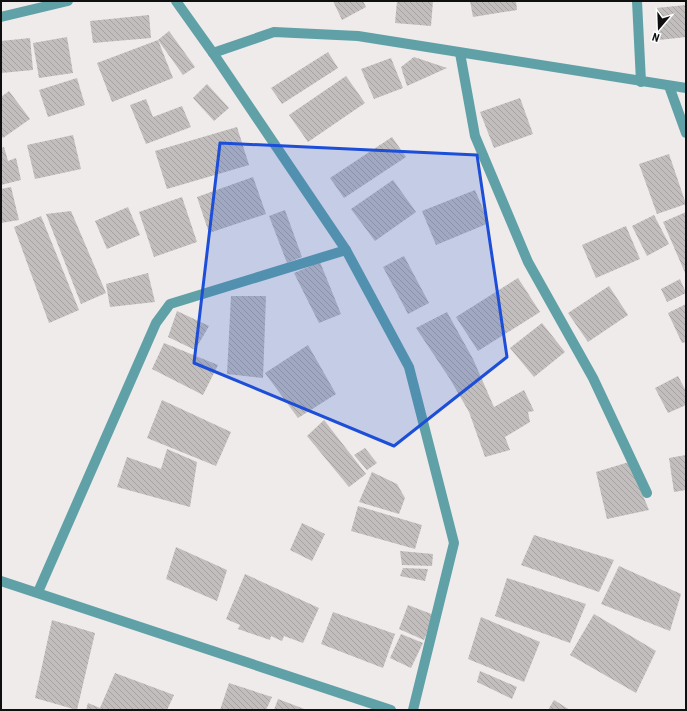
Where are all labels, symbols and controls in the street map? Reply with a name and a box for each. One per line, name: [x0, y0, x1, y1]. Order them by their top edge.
north arrow: [639, 8, 679, 48]
text: N: [650, 30, 661, 44]

